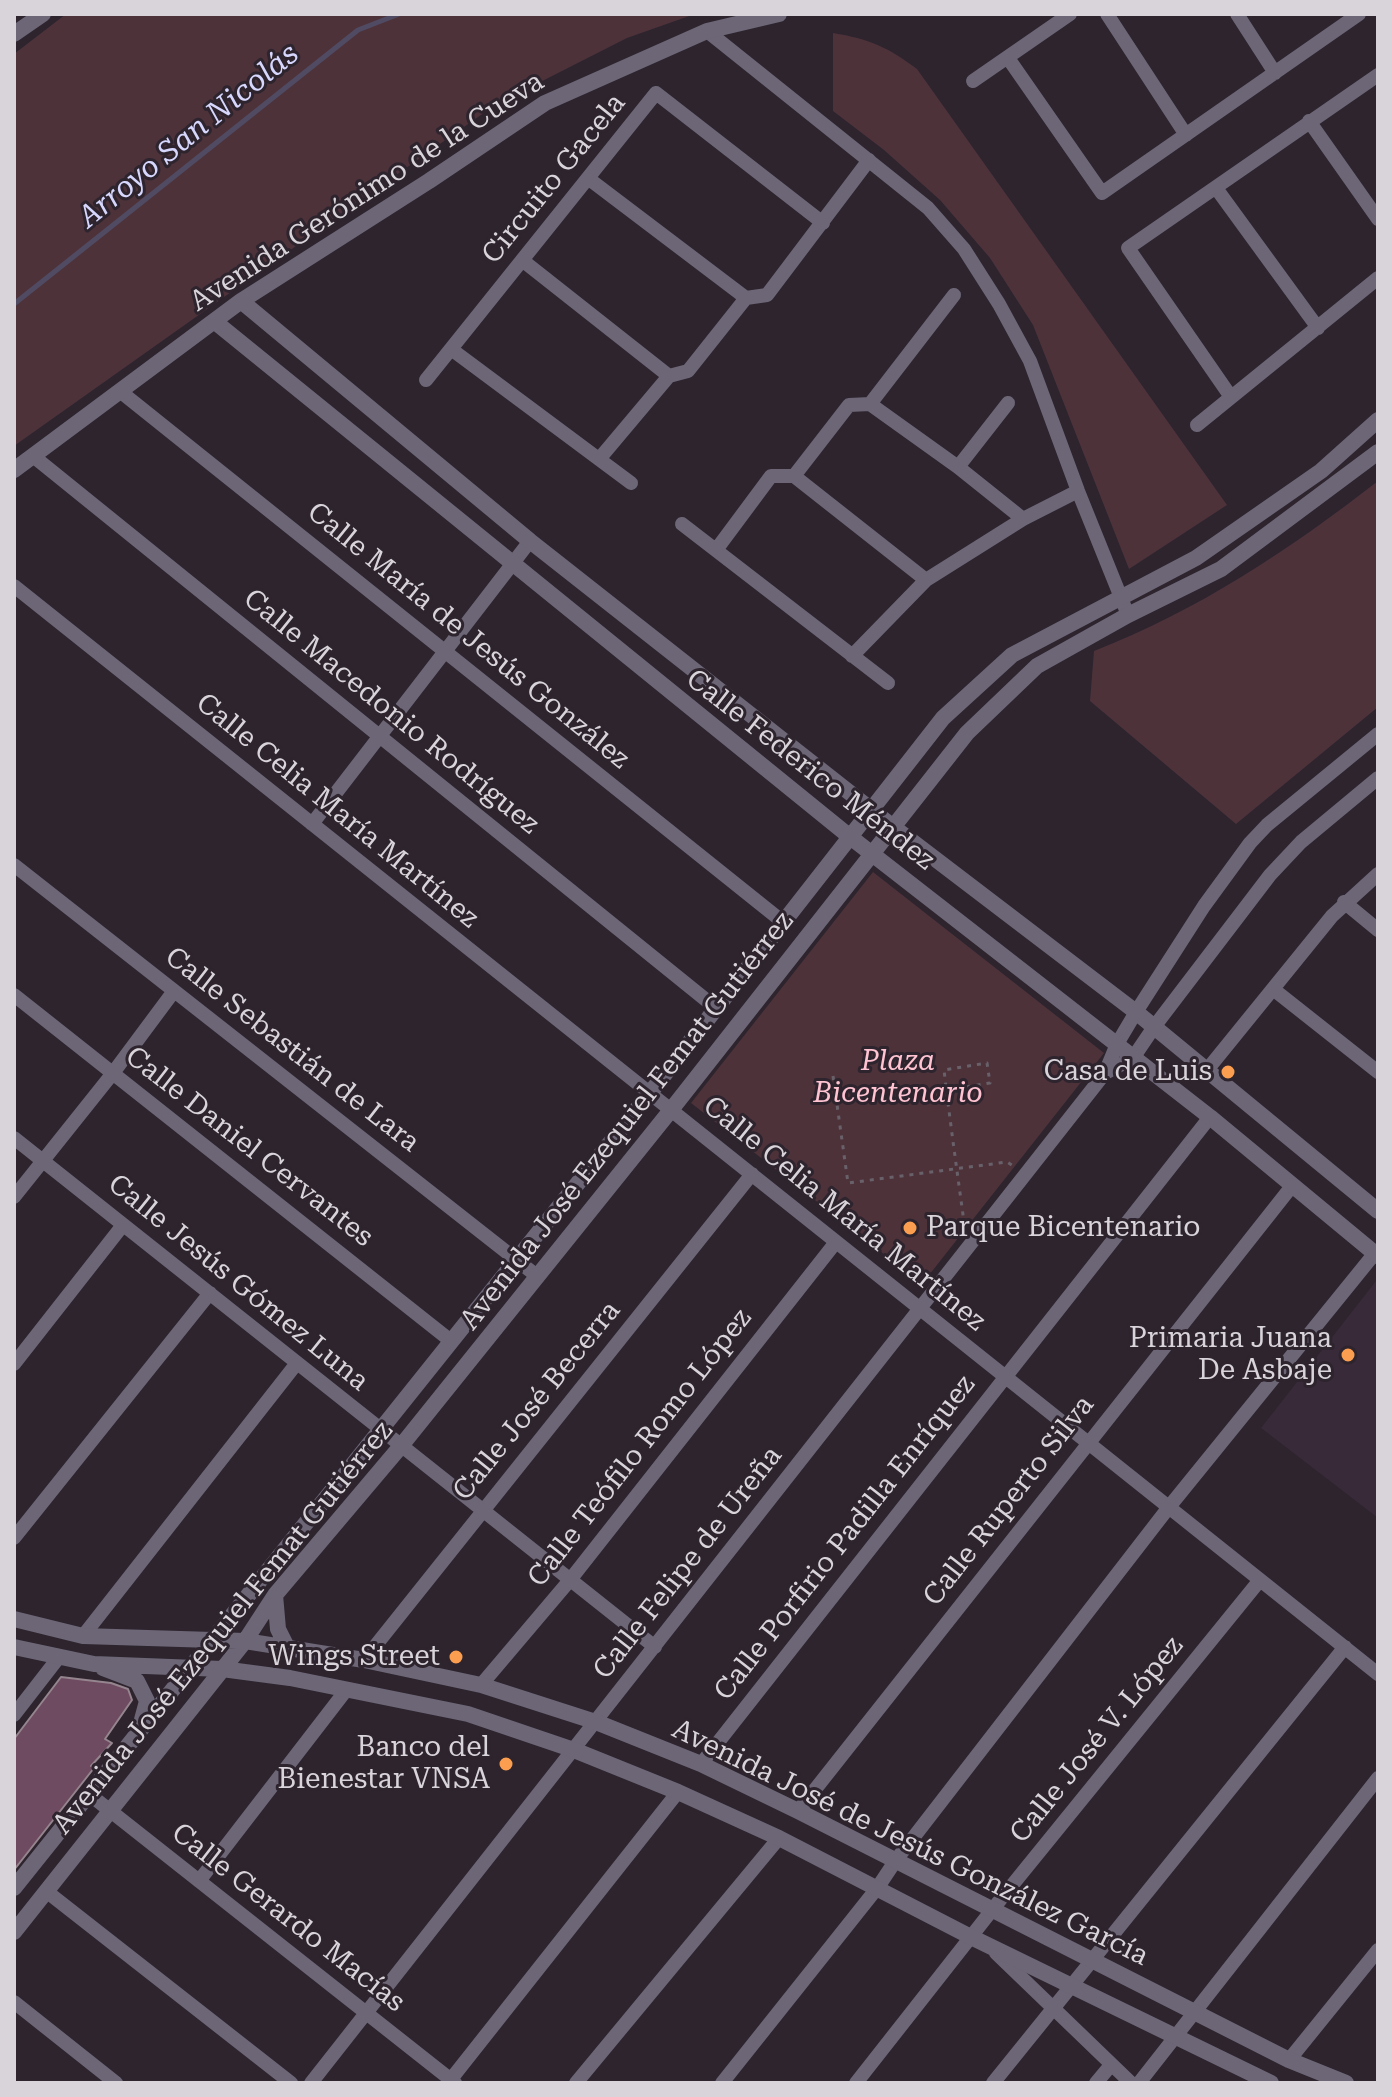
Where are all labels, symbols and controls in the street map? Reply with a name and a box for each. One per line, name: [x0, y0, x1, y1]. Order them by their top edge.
water label: Arroyo San Nicolás: [72, 36, 306, 236]
street label: Avenida Gerónimo de la Cueva: [184, 65, 550, 319]
street label: Circuito Gacela: [475, 87, 633, 271]
street label: Calle María de Jesús González: [300, 496, 636, 776]
street label: Calle Macedonio Rodríguez: [237, 582, 545, 842]
street label: Calle Federico Méndez: [679, 663, 941, 877]
street label: Calle Celia María Martínez: [189, 687, 485, 935]
street label: Avenida José Ezequiel Femat Gutiérrez: [453, 905, 801, 1337]
street label: Calle Sebastián de Lara: [158, 940, 426, 1160]
street label: Calle Daniel Cervantes: [118, 1040, 380, 1254]
park label: Plaza Bicentenario: [813, 1045, 983, 1111]
place label: Casa de Luis: [1044, 1055, 1212, 1089]
marker: Casa de Luis: [1219, 1063, 1237, 1081]
street label: Calle Celia María Martínez: [696, 1090, 992, 1338]
street label: Calle Jesús Gómez Luna: [101, 1168, 375, 1398]
place label: Parque Bicentenario: [926, 1211, 1201, 1245]
marker: Parque Bicentenario: [901, 1219, 919, 1237]
street label: Calle José Becerra: [446, 1295, 628, 1507]
street label: Calle Teófilo Romo López: [521, 1302, 759, 1594]
place label: Primaria Juana De Asbaje: [1129, 1322, 1332, 1388]
marker: Primaria Juana De Asbaje: [1339, 1346, 1357, 1364]
street label: Calle Porfirio Padilla Enríquez: [708, 1369, 982, 1707]
street label: Calle Ruperto Silva: [917, 1389, 1101, 1613]
street label: Avenida José Ezequiel Femat Gutiérrez: [46, 1415, 400, 1841]
street label: Calle Felipe de Ureña: [587, 1440, 789, 1686]
street label: Calle José V. López: [1003, 1630, 1191, 1850]
place label: Wings Street: [268, 1640, 440, 1674]
marker: Wings Street: [447, 1648, 465, 1666]
street label: Avenida José de Jesús González García: [666, 1713, 1154, 1973]
place label: Banco del Bienestar VNSA: [277, 1731, 490, 1797]
marker: Banco del Bienestar VNSA: [497, 1755, 515, 1773]
street label: Calle Gerardo Macías: [165, 1816, 411, 2020]

